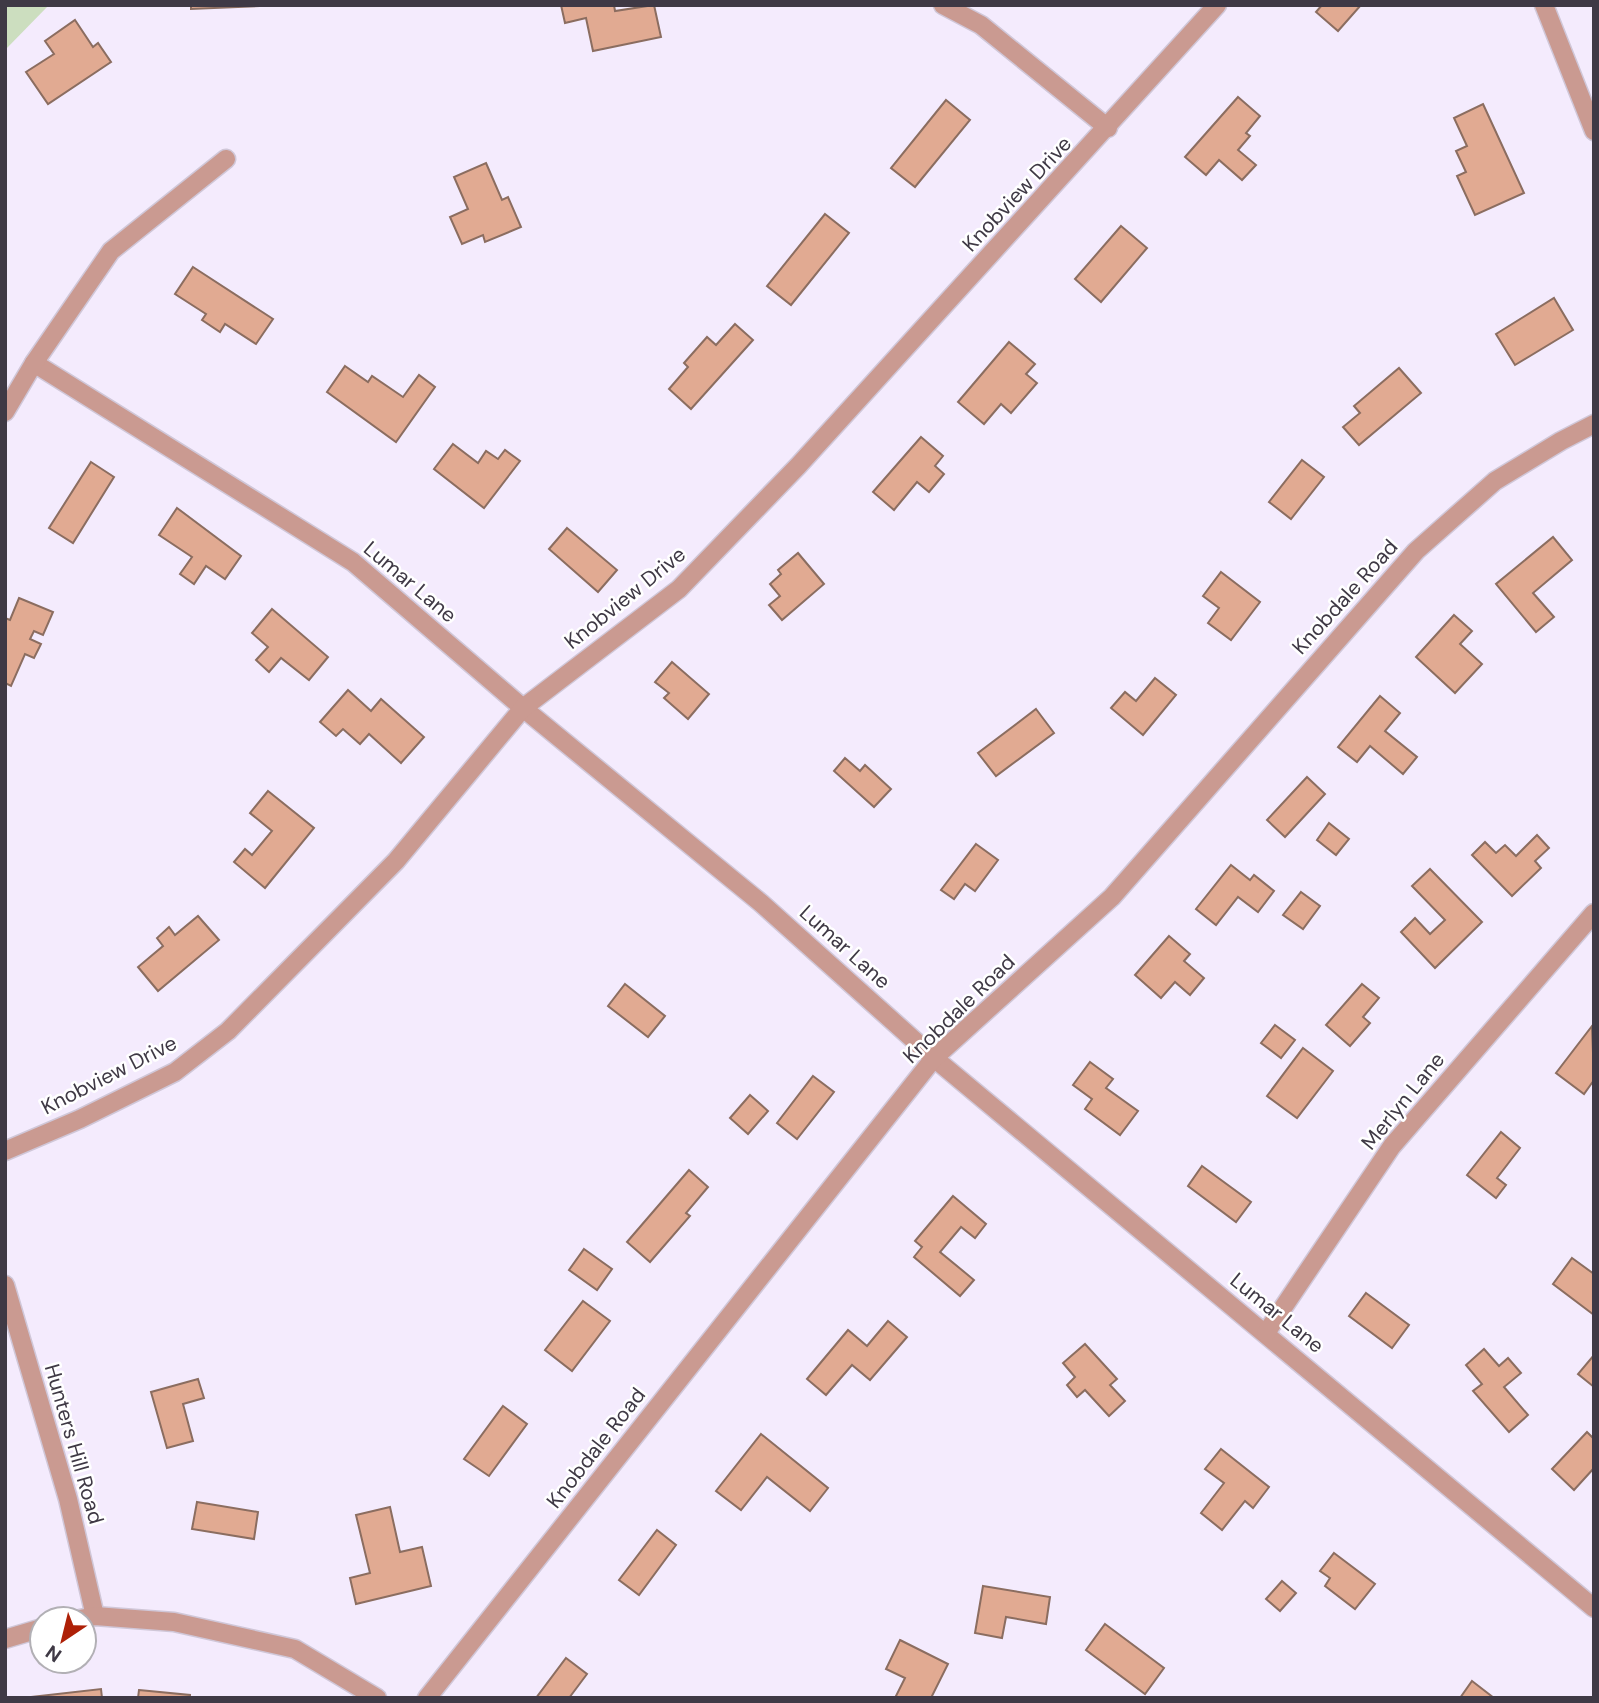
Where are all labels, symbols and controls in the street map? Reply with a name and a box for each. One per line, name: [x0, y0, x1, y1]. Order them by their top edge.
street label: Knobview Drive: [956, 130, 1078, 258]
street label: Knobdale Road: [1286, 534, 1404, 660]
street label: Lumar Lane: [358, 535, 462, 629]
street label: Knobview Drive: [559, 540, 692, 656]
street label: Lumar Lane: [794, 899, 896, 995]
street label: Knobdale Road: [897, 948, 1021, 1070]
street label: Knobview Drive: [37, 1029, 182, 1121]
street label: Merlyn Lane: [1355, 1046, 1451, 1156]
street label: Lumar Lane: [1224, 1267, 1330, 1359]
street label: Hunters Hill Road: [38, 1361, 110, 1527]
street label: Knobdale Road: [540, 1382, 652, 1514]
north arrow: [28, 1605, 98, 1675]
text: N: [41, 1639, 66, 1668]

